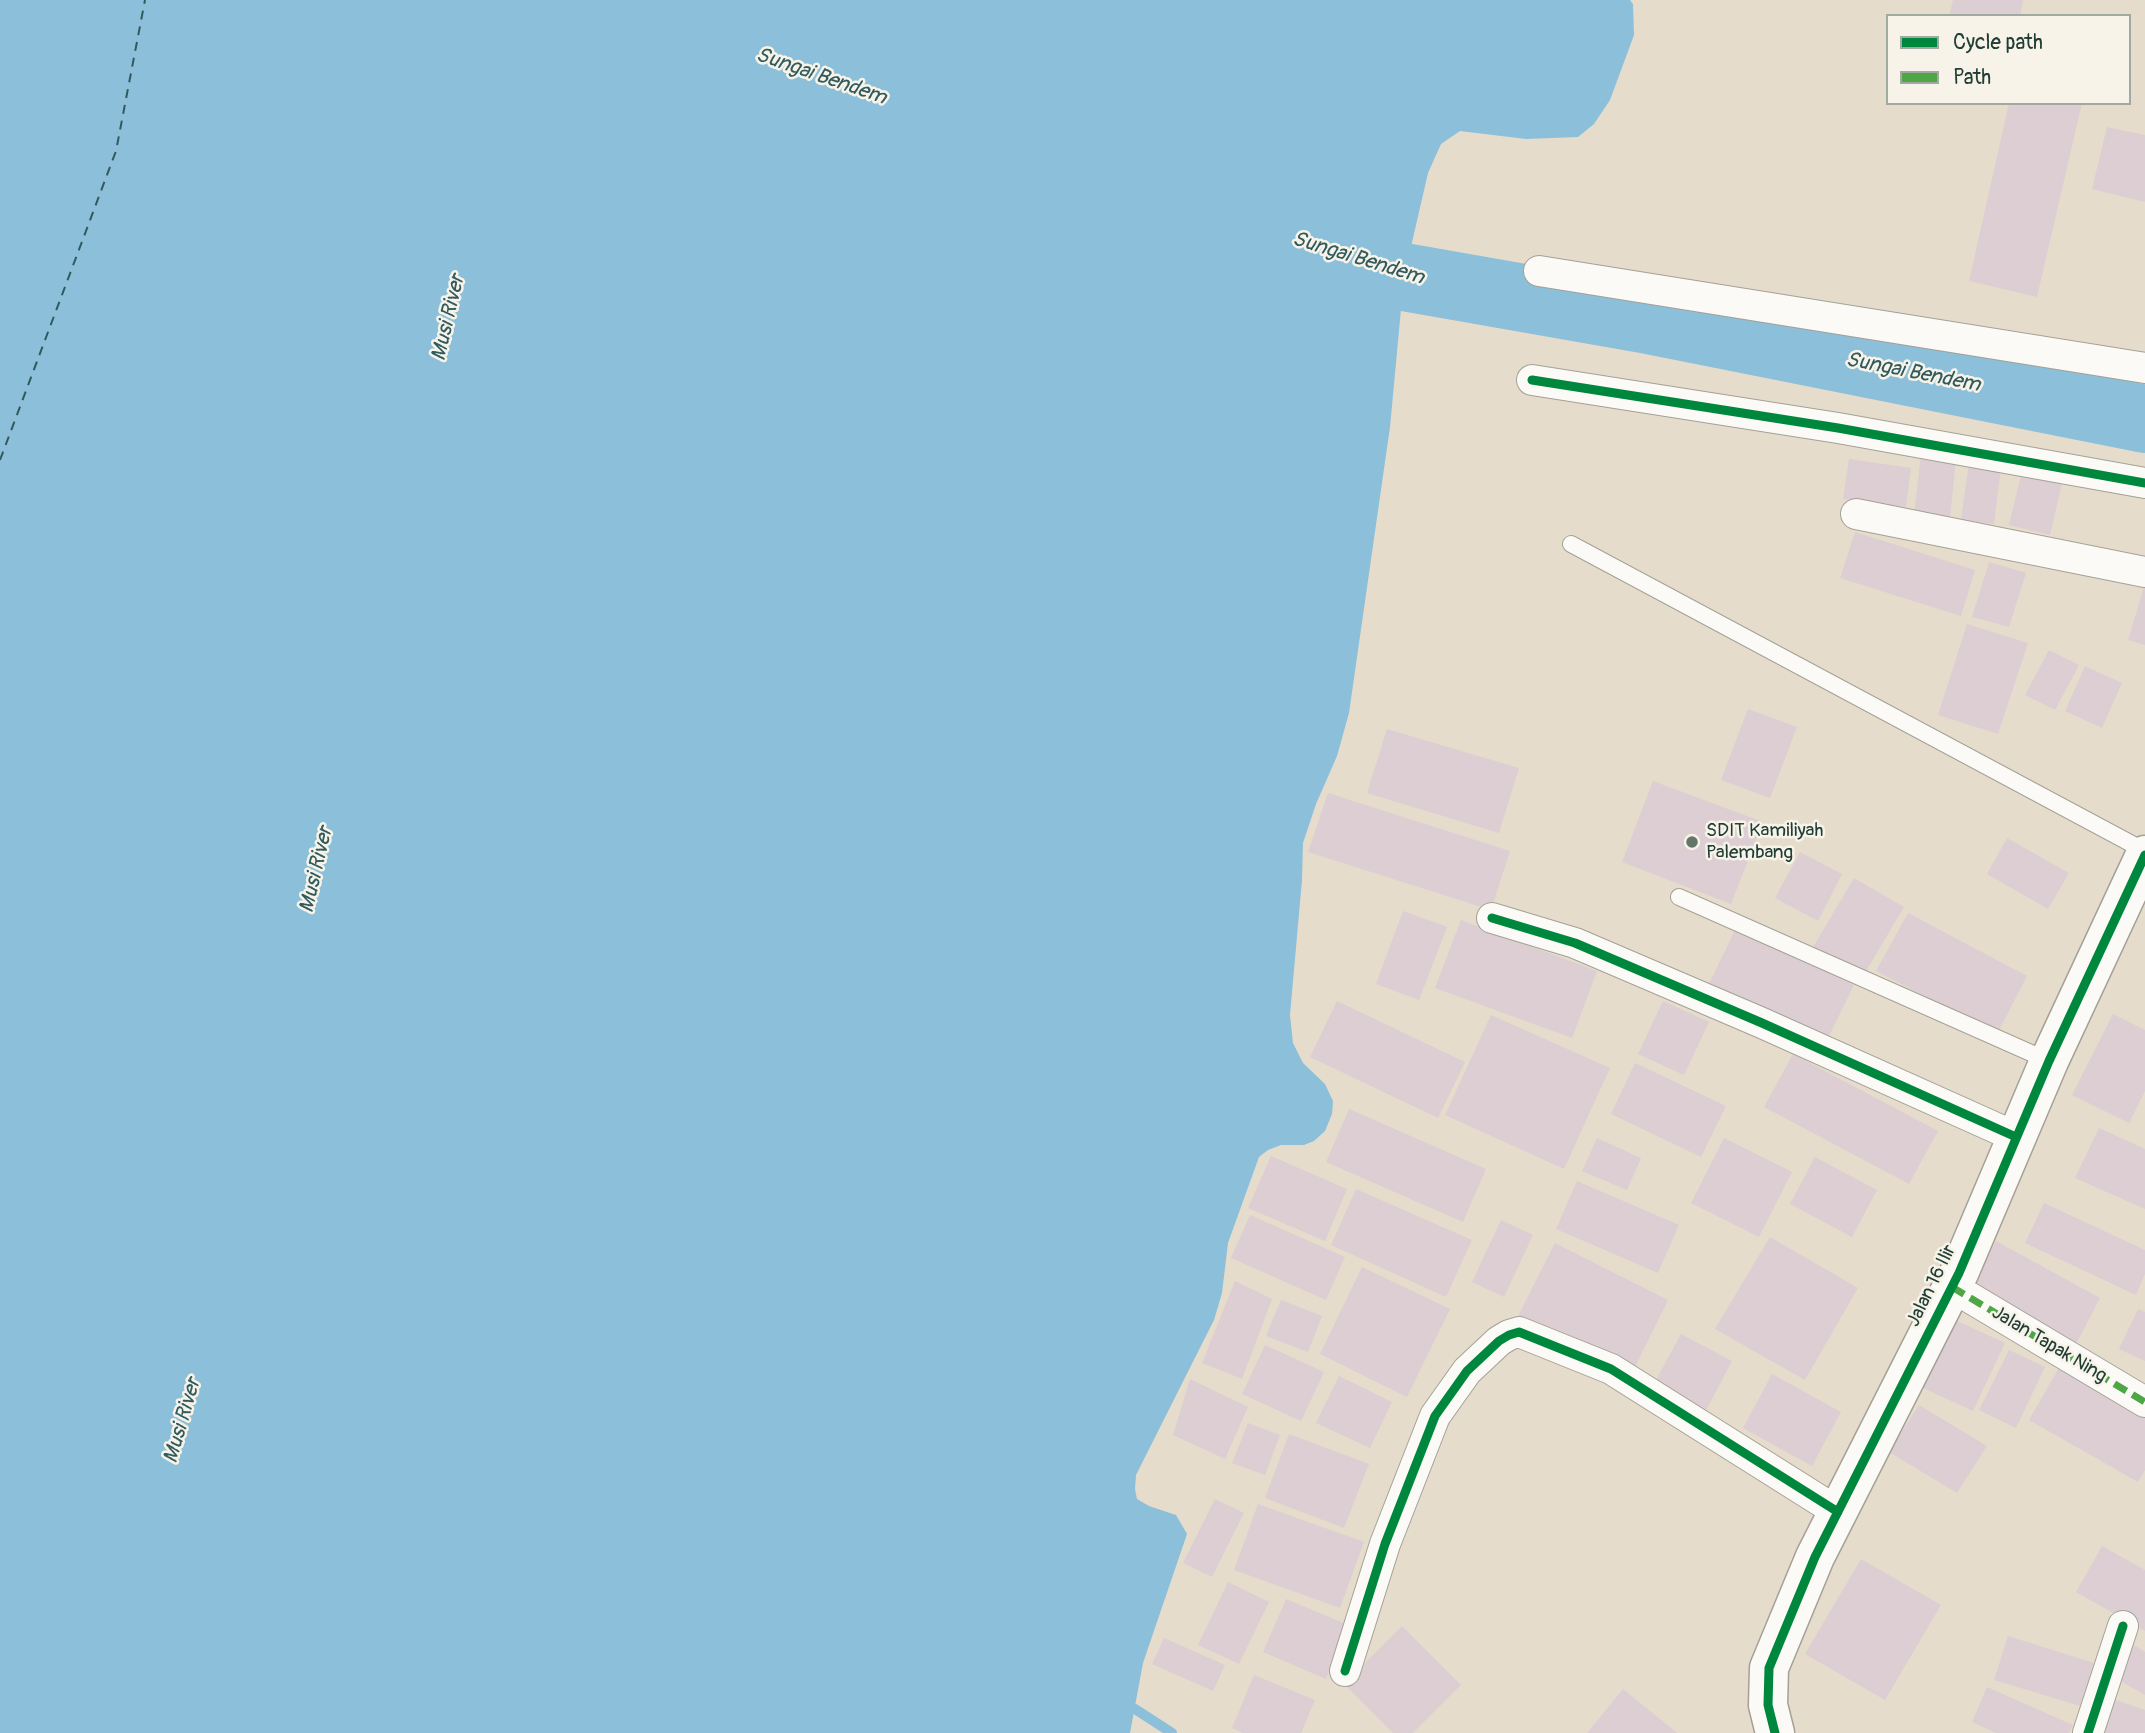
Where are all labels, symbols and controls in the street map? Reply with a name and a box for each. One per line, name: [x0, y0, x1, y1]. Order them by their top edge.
legend: [1886, 14, 2131, 105]
text: Cycle path: [1953, 29, 2043, 56]
water label: Sungai Bendem: [752, 43, 890, 111]
text: Path: [1953, 64, 1991, 91]
water label: Sungai Bendem: [1289, 227, 1427, 291]
water label: Musi River: [427, 273, 471, 363]
water label: Sungai Bendem: [1844, 348, 1982, 398]
place label: SDIT Kamiliyah Palembang: [1706, 820, 1823, 864]
water label: Musi River: [295, 825, 339, 915]
marker: SDIT Kamiliyah Palembang: [1684, 834, 1700, 850]
street label: Jalan 16 Ilir: [1902, 1241, 1962, 1331]
street label: Jalan Tapak Ning: [1987, 1302, 2111, 1388]
water label: Musi River: [159, 1376, 207, 1466]

